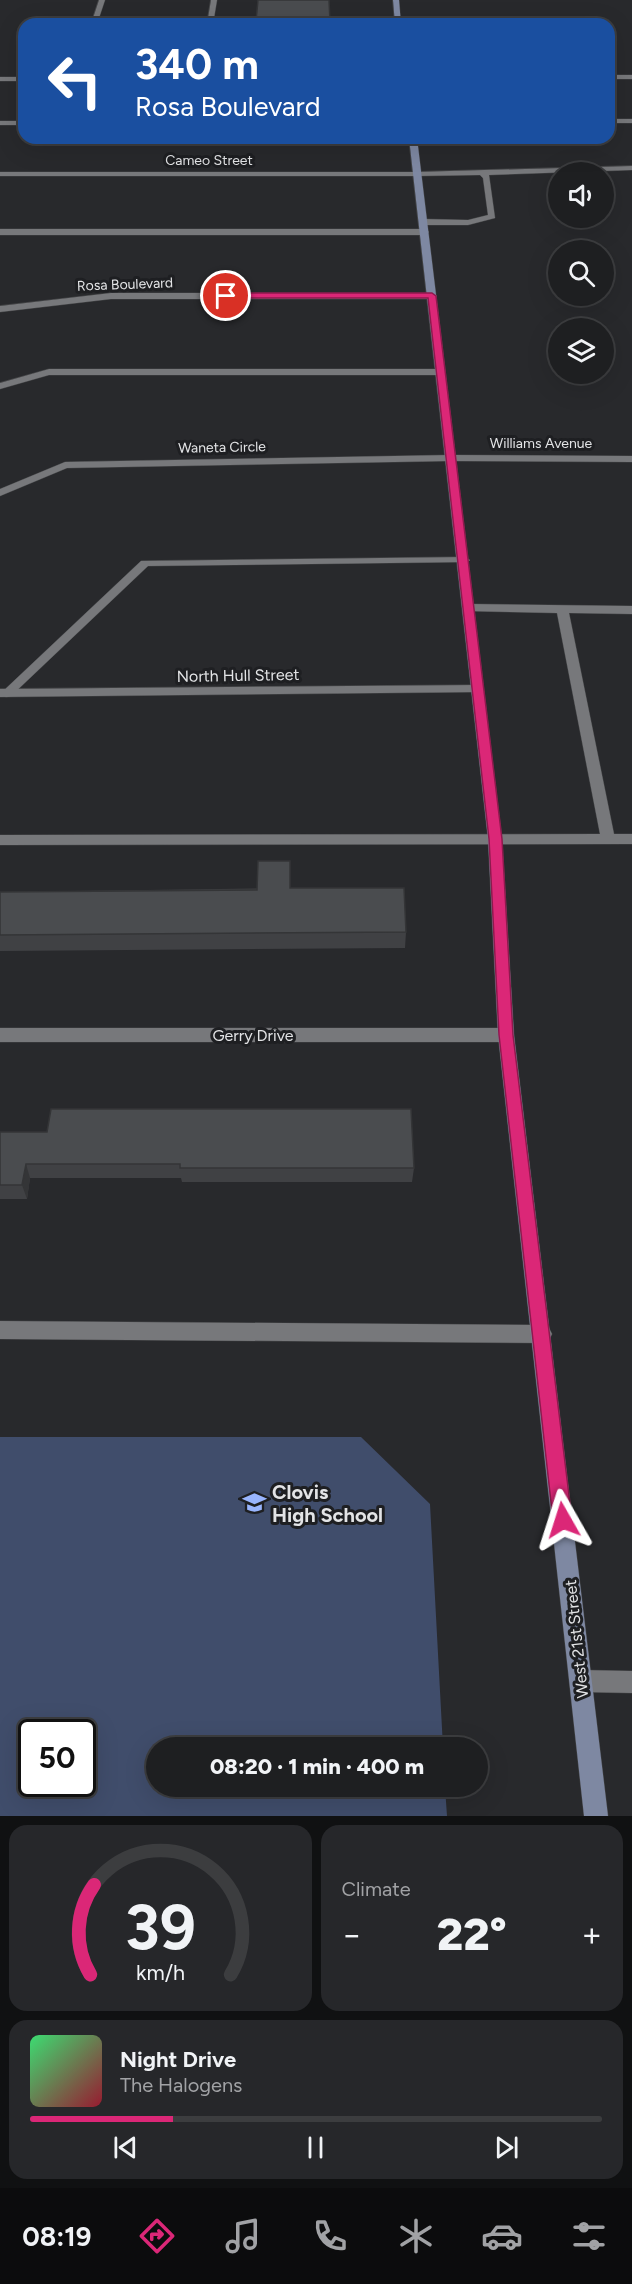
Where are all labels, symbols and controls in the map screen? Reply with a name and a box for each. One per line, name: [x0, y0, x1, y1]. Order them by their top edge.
text: 340 m: [135, 39, 259, 90]
icon: left: [36, 42, 114, 120]
text: Rosa Boulevard: [135, 90, 321, 123]
street label: Cameo Street: [165, 152, 253, 169]
map controls: [548, 162, 614, 384]
button: sound: [548, 162, 614, 228]
button: search: [548, 240, 614, 306]
pin: [200, 270, 251, 321]
street label: Rosa Boulevard: [77, 274, 173, 295]
icon: arrive: [209, 279, 242, 312]
button: layers: [548, 318, 614, 384]
street label: Williams Avenue: [490, 435, 593, 452]
street label: Waneta Circle: [178, 438, 266, 457]
street label: North Hull Street: [176, 665, 300, 686]
street label: Gerry Drive: [212, 1026, 294, 1045]
place label: Clovis High School: [272, 1480, 383, 1527]
position arrow: [531, 1488, 595, 1552]
school or university icon: Clovis High School: [241, 1490, 267, 1516]
street label: West 21st Street: [561, 1579, 592, 1699]
speed limit sign: 50: [18, 1719, 96, 1797]
text: 08:20 · 1 min · 400 m: [210, 1753, 424, 1780]
text: Climate: [342, 1877, 411, 1901]
text: 39: [125, 1890, 196, 1965]
text: 22°: [437, 1907, 507, 1961]
text: −: [342, 1915, 362, 1954]
text: +: [581, 1915, 602, 1954]
text: km/h: [136, 1960, 185, 1985]
text: Night Drive: [120, 2046, 236, 2073]
text: The Halogens: [120, 2073, 242, 2097]
icon: previous: [109, 2131, 142, 2164]
icon: pause: [299, 2131, 332, 2164]
icon: next: [490, 2131, 523, 2164]
icon: directions: [136, 2215, 178, 2257]
icon: music: [222, 2215, 264, 2257]
icon: phone: [309, 2215, 351, 2257]
icon: climate: [395, 2215, 437, 2257]
icon: car: [481, 2215, 523, 2257]
icon: filters: [568, 2215, 610, 2257]
text: 08:19: [22, 2220, 91, 2253]

